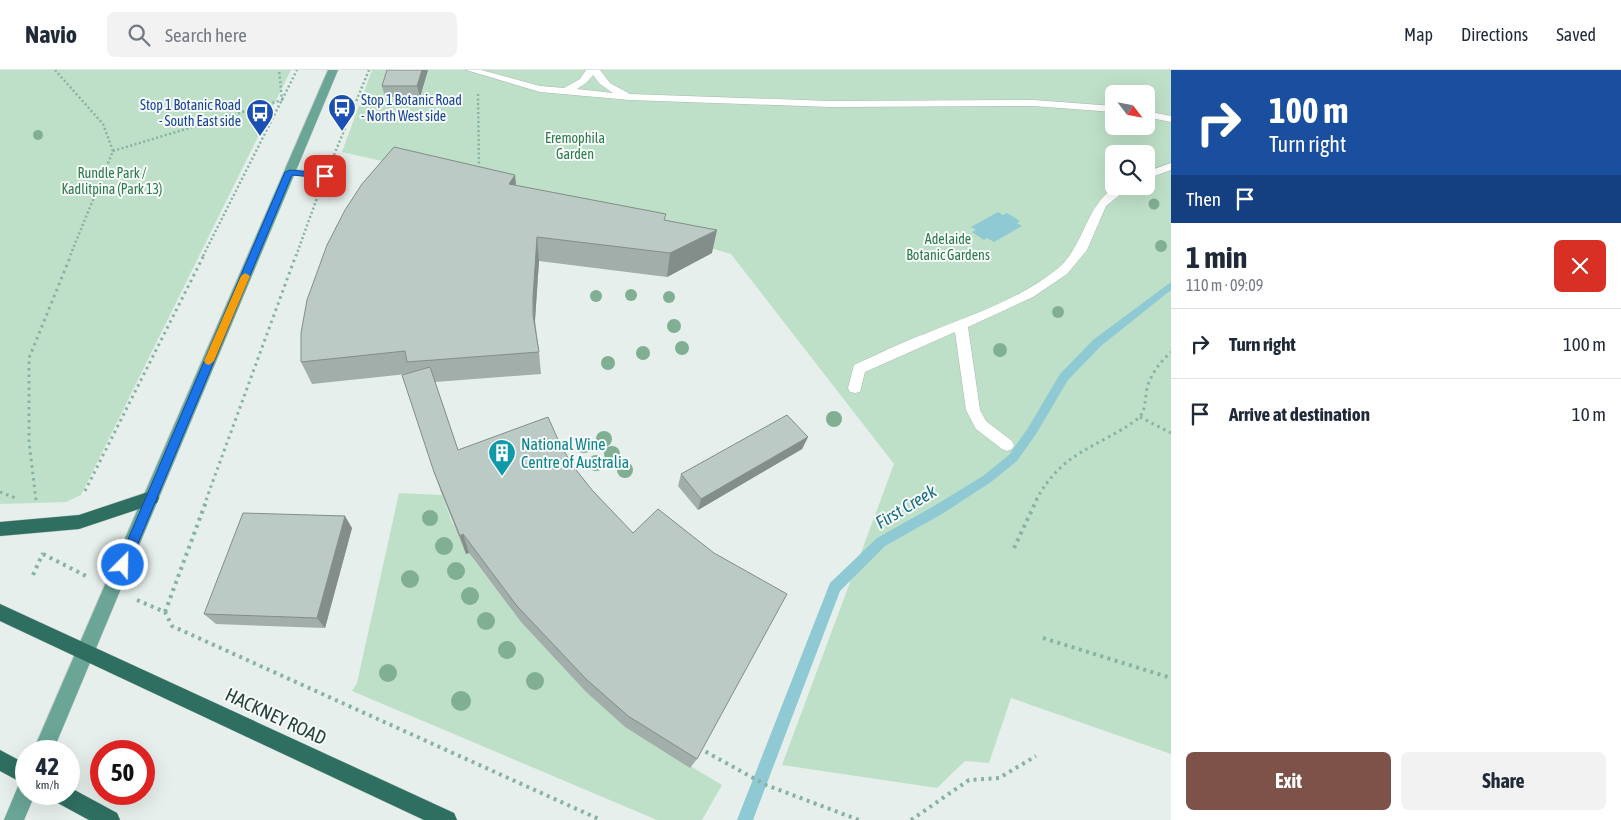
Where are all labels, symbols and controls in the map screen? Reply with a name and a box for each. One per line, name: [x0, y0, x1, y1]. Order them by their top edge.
search box: [107, 12, 457, 57]
text: Navio: [25, 21, 77, 48]
icon: search: [125, 21, 153, 49]
text: Search here: [165, 24, 247, 46]
text: Map: [1404, 24, 1433, 45]
text: Directions: [1461, 24, 1528, 45]
text: Saved: [1556, 24, 1596, 45]
north arrow: [1105, 85, 1155, 135]
map controls: [1105, 85, 1155, 195]
icon: right: [1186, 90, 1251, 155]
text: 100 m: [1269, 90, 1348, 130]
place label: Stop 1 Botanic Road - North West side: [361, 92, 462, 124]
bus stop icon: Stop 1 Botanic Road - North West side: [327, 93, 357, 132]
place label: Stop 1 Botanic Road - South East side: [140, 97, 241, 129]
bus stop icon: Stop 1 Botanic Road - South East side: [245, 98, 275, 137]
park label: Eremophila Garden: [545, 130, 605, 162]
text: Turn right: [1269, 131, 1346, 157]
button: search: [1105, 145, 1155, 195]
pin: [304, 155, 346, 197]
icon: arrive: [311, 162, 339, 190]
park label: Rundle Park / Kadlitpina (Park 13): [62, 165, 162, 197]
icon: arrive: [1231, 185, 1259, 213]
text: Then: [1186, 188, 1221, 210]
park label: Adelaide Botanic Gardens: [906, 231, 990, 263]
text: 1 min: [1186, 240, 1247, 274]
button: close: [1554, 240, 1606, 292]
text: 110 m · 09:09: [1186, 276, 1263, 294]
icon: right: [1186, 330, 1214, 358]
text: Turn right: [1229, 333, 1296, 355]
text: 100 m: [1563, 333, 1606, 355]
icon: arrive: [1186, 400, 1214, 428]
text: Arrive at destination: [1229, 403, 1370, 425]
text: 10 m: [1572, 403, 1606, 425]
place label: National Wine Centre of Australia: [521, 435, 629, 471]
building icon: National Wine Centre of Australia: [487, 438, 517, 477]
water label: First Creek: [871, 480, 941, 533]
position arrow: [96, 538, 148, 590]
street label: HACKNEY ROAD: [222, 683, 330, 749]
speed limit sign: 50: [90, 740, 155, 805]
text: 42: [36, 752, 59, 780]
button: Exit: [1186, 752, 1391, 810]
button: Share: [1401, 752, 1606, 810]
text: km/h: [36, 778, 59, 792]

